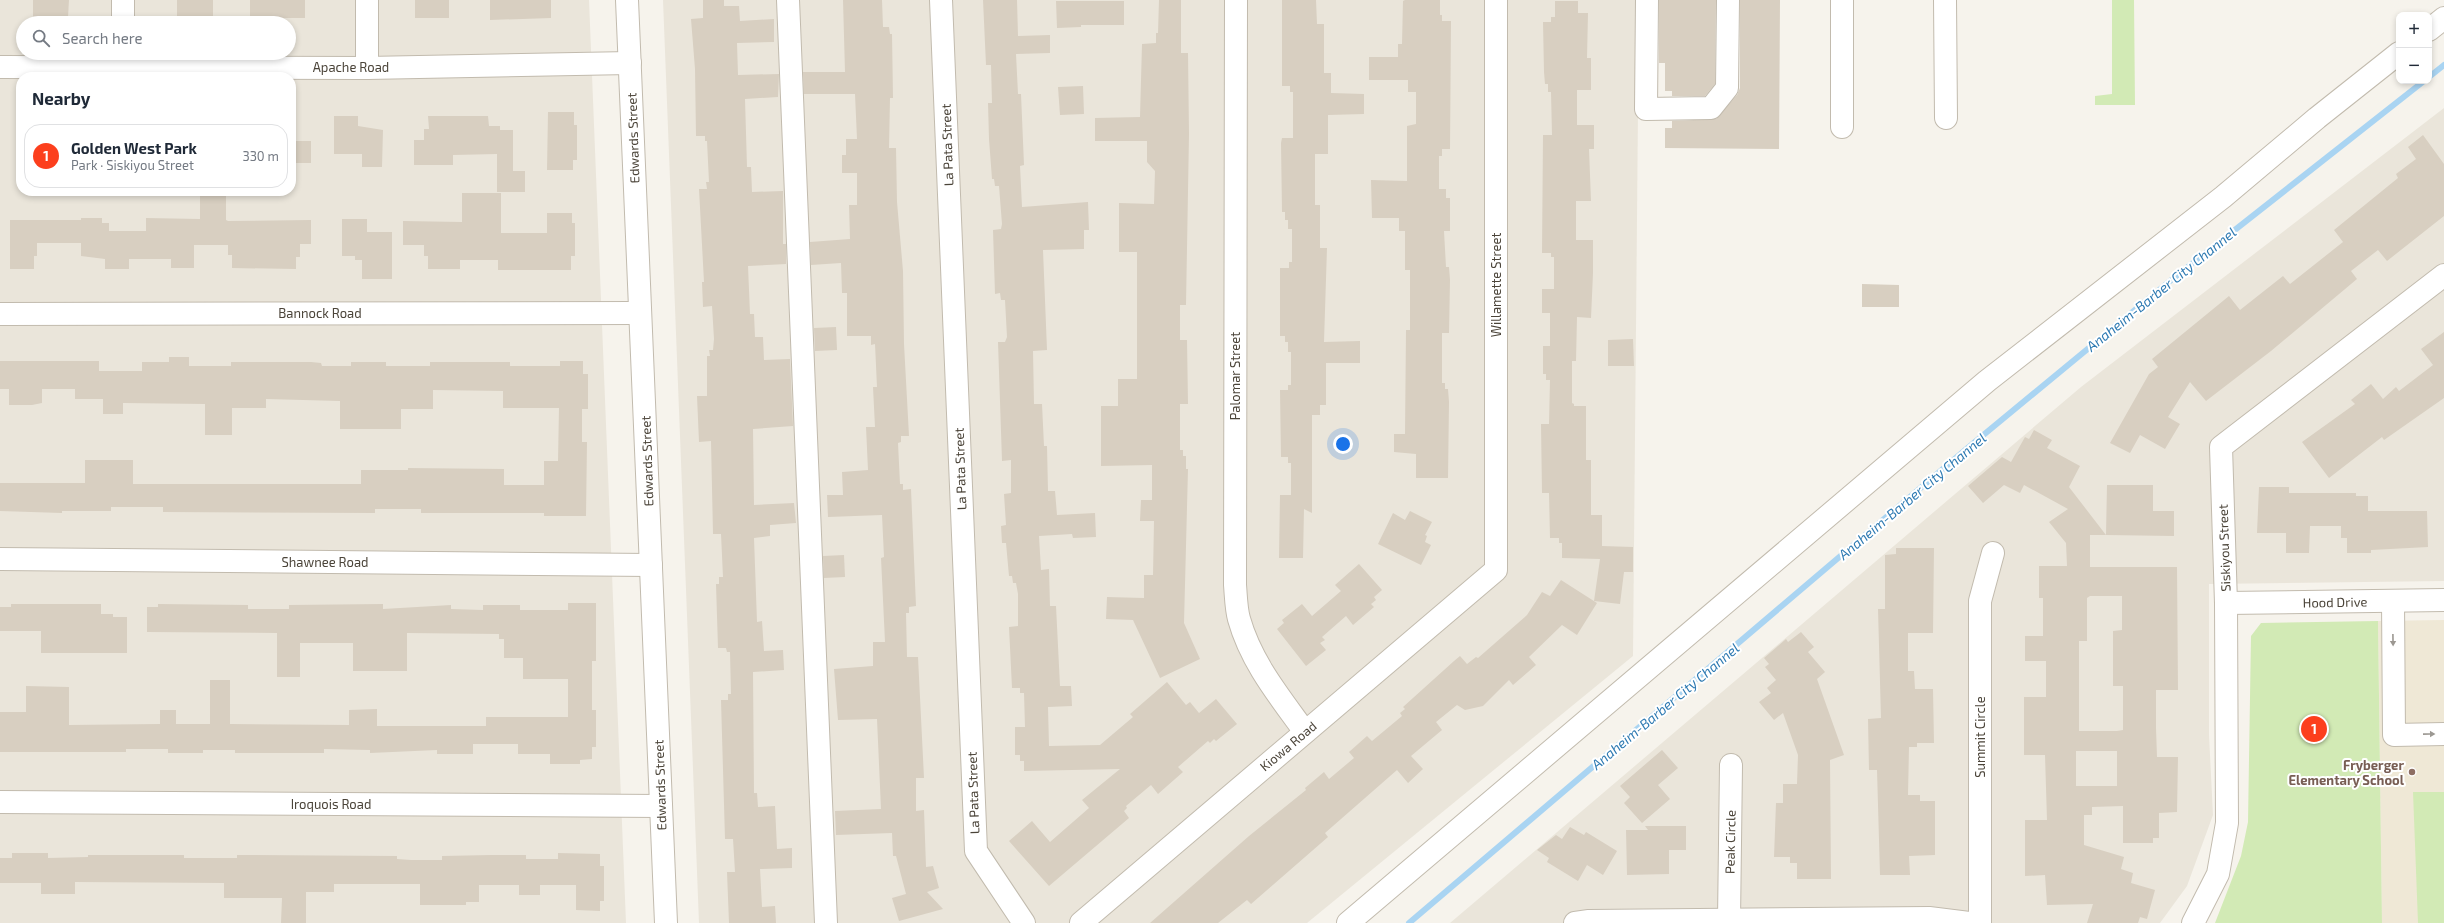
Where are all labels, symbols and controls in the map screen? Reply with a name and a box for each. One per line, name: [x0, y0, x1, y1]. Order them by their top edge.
map controls: [2396, 12, 2432, 84]
button: +: [2396, 12, 2432, 48]
search box: [16, 16, 296, 60]
icon: search: [30, 27, 52, 49]
text: Search here: [62, 29, 143, 47]
button: −: [2396, 48, 2432, 84]
street label: Apache Road: [313, 59, 389, 75]
text: Nearby: [32, 88, 90, 108]
street label: Edwards Street: [623, 92, 643, 184]
street label: La Pata Street: [938, 103, 956, 187]
text: Golden West Park: [71, 139, 197, 157]
text: 1: [43, 148, 49, 164]
text: 330 m: [242, 148, 279, 164]
text: Park · Siskiyou Street: [71, 157, 194, 173]
water label: Anaheim-Barber City Channel: [2082, 223, 2239, 355]
street label: Willamette Street: [1488, 233, 1504, 337]
street label: Bannock Road: [278, 305, 362, 321]
street label: Palomar Street: [1227, 332, 1243, 420]
street label: Edwards Street: [637, 415, 657, 507]
street label: La Pata Street: [951, 427, 969, 511]
water label: Anaheim-Barber City Channel: [1834, 429, 1989, 563]
your location: [1333, 434, 1353, 454]
street label: Siskiyou Street: [2214, 504, 2234, 592]
street label: Shawnee Road: [281, 554, 369, 570]
street label: Hood Drive: [2303, 593, 2367, 611]
one-way arrow: [2390, 634, 2396, 647]
water label: Anaheim-Barber City Channel: [1587, 639, 1742, 773]
street label: Summit Circle: [1972, 696, 1988, 778]
pin: 1: [2301, 714, 2327, 744]
street label: Kiowa Road: [1256, 718, 1320, 774]
one-way arrow: [2423, 731, 2436, 737]
street label: Edwards Street: [650, 739, 670, 831]
street label: La Pata Street: [964, 751, 982, 835]
place label: Fryberger Elementary School: [2288, 757, 2405, 788]
marker: Fryberger Elementary School: [2407, 767, 2417, 777]
street label: Iroquois Road: [291, 796, 371, 812]
street label: Peak Circle: [1721, 810, 1739, 874]

